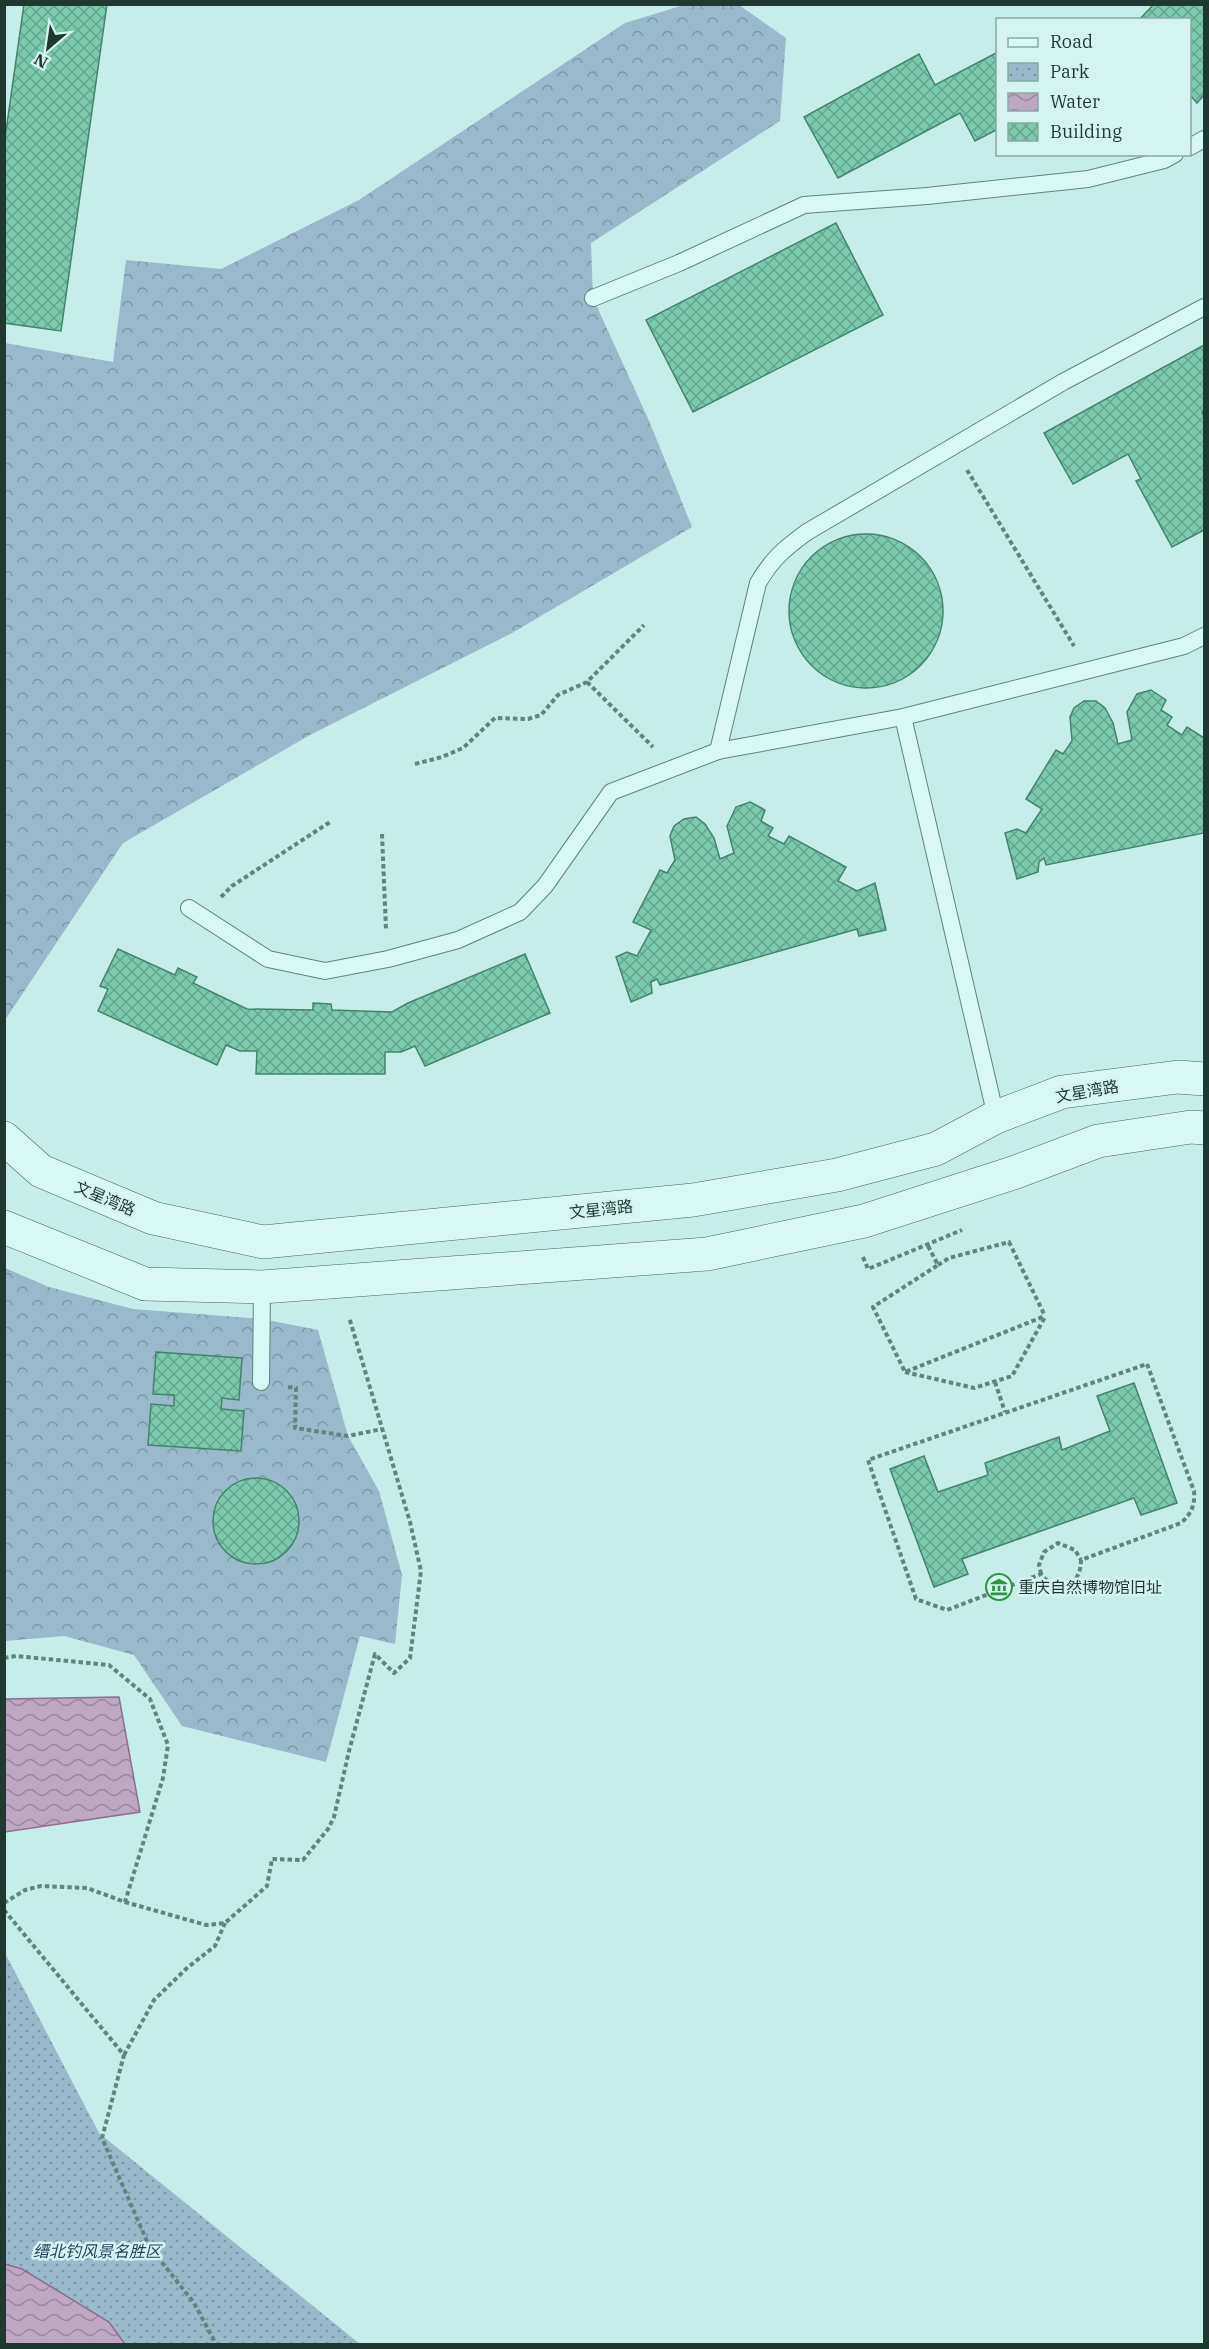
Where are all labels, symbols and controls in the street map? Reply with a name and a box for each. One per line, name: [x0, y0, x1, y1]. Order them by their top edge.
north arrow: [18, 18, 78, 78]
legend: [996, 18, 1191, 156]
text: Road: [1050, 30, 1093, 53]
text: N: [30, 49, 51, 73]
text: Park: [1050, 60, 1090, 83]
text: Water: [1050, 90, 1100, 113]
text: Building: [1050, 120, 1122, 143]
street label: 文星湾路: [1054, 1076, 1120, 1106]
street label: 文星湾路: [72, 1176, 138, 1220]
street label: 文星湾路: [568, 1196, 634, 1222]
museum icon: 重庆自然博物馆旧址: [984, 1572, 1014, 1602]
place label: 重庆自然博物馆旧址: [1018, 1577, 1162, 1597]
park label: 缙北钓风景名胜区: [33, 2241, 163, 2261]

